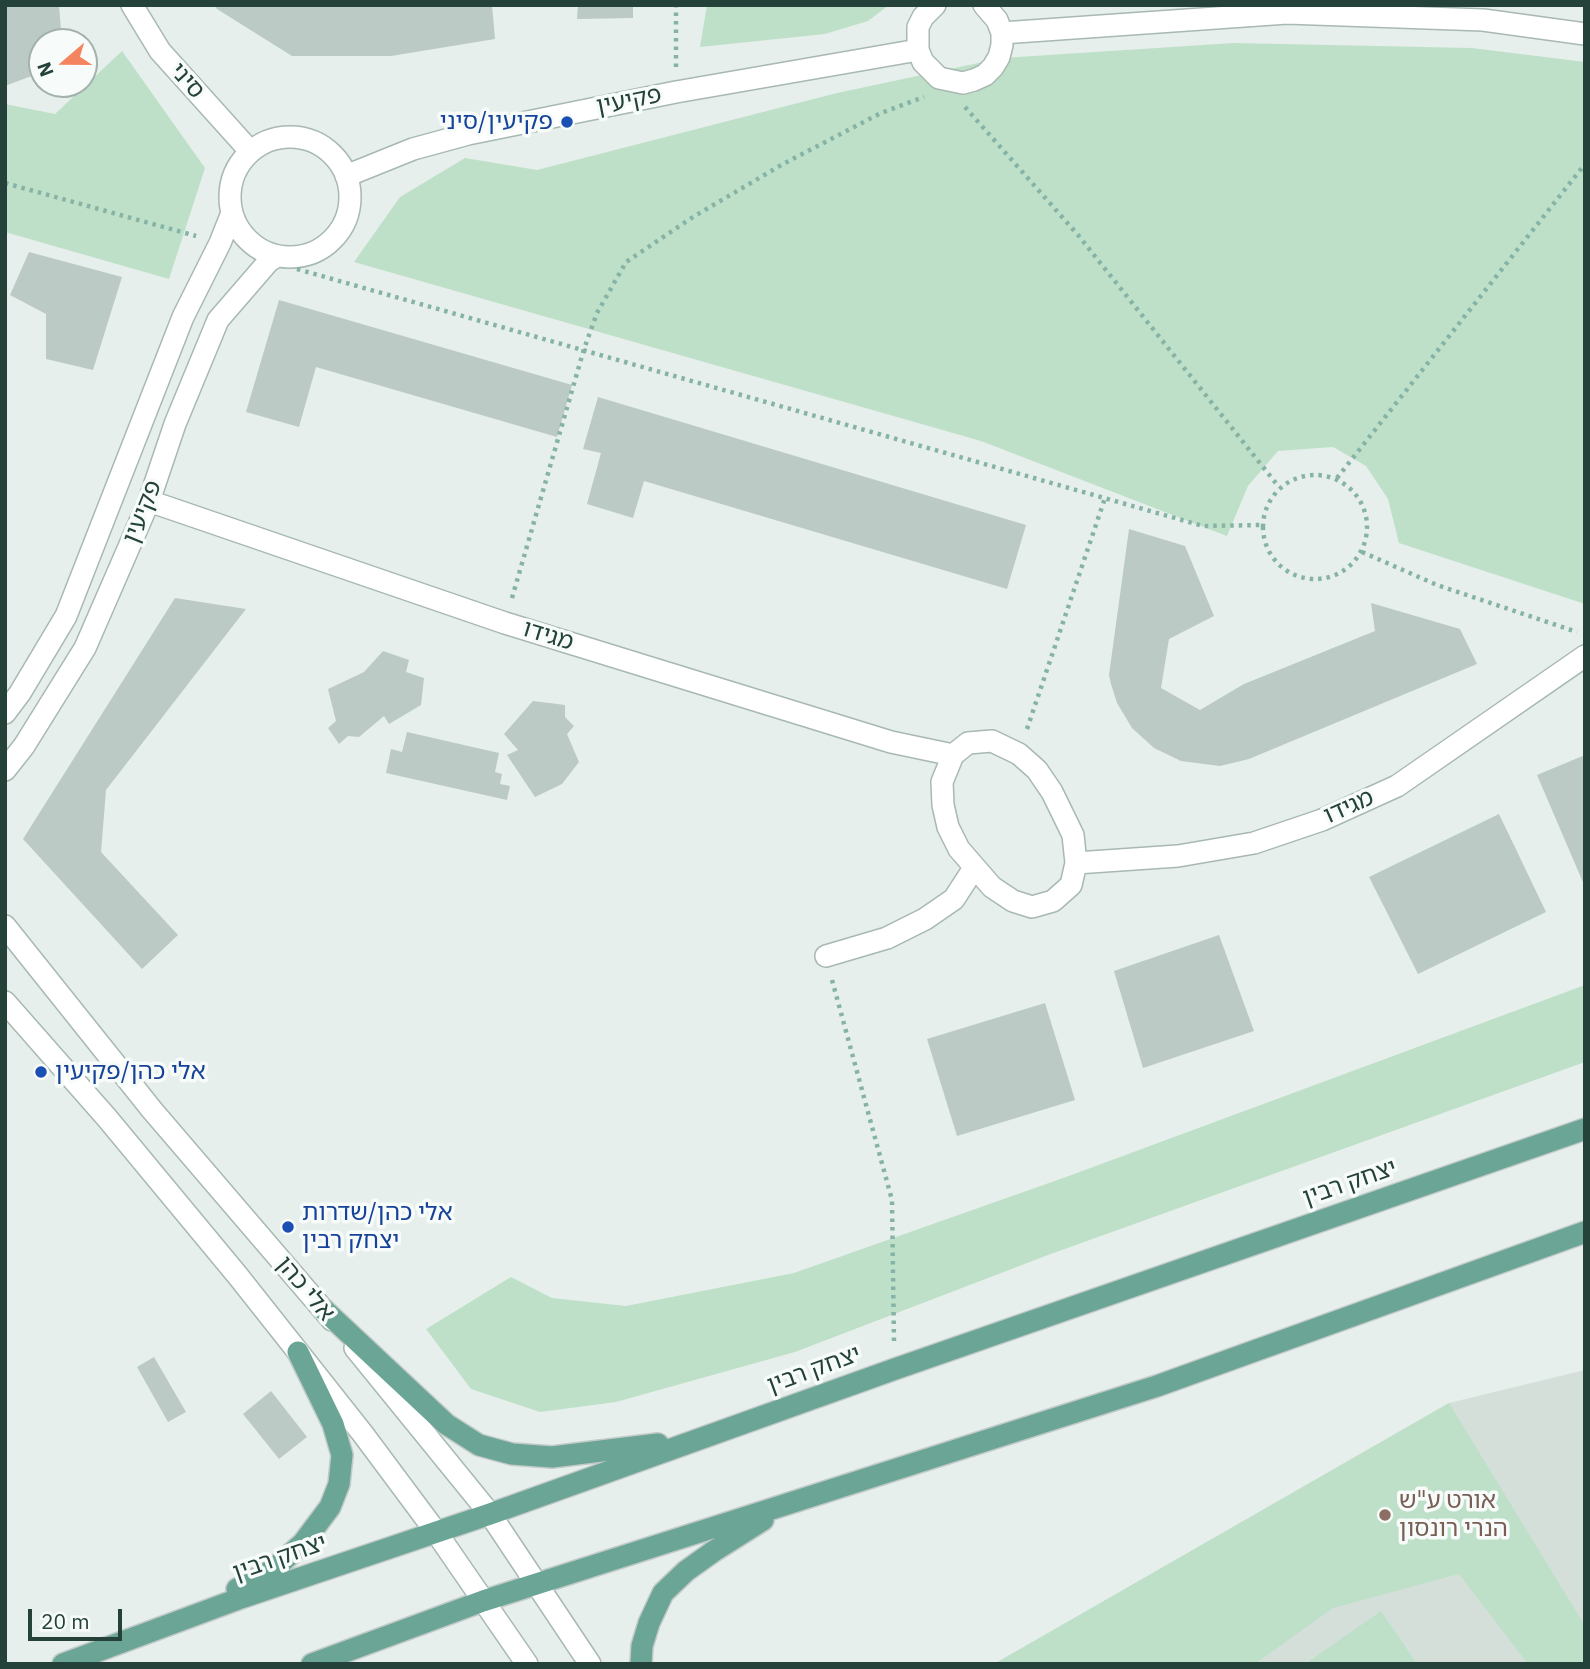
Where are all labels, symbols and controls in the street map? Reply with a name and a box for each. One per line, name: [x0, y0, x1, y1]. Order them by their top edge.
north arrow: [28, 28, 98, 98]
street label: סיני: [163, 57, 211, 105]
text: N: [32, 59, 59, 80]
street label: פקיעין: [594, 81, 664, 121]
place label: פקיעין/סיני: [440, 108, 553, 136]
marker: פקיעין/סיני: [559, 114, 575, 130]
street label: פקיעין: [117, 476, 169, 548]
street label: מגידו: [519, 615, 577, 657]
street label: מגידו: [1320, 783, 1378, 831]
place label: אלי כהן/פקיעין: [55, 1058, 206, 1086]
marker: אלי כהן/פקיעין: [33, 1064, 49, 1080]
street label: יצחק רבין: [1299, 1154, 1401, 1212]
place label: אלי כהן/שדרות יצחק רבין: [302, 1199, 453, 1255]
marker: אלי כהן/שדרות יצחק רבין: [280, 1219, 296, 1235]
street label: אלי כהן: [270, 1251, 340, 1327]
street label: יצחק רבין: [763, 1340, 865, 1400]
place label: אורט ע"ש הנרי רונסון: [1399, 1487, 1508, 1543]
marker: אורט ע"ש הנרי רונסון: [1377, 1507, 1393, 1523]
street label: יצחק רבין: [229, 1529, 331, 1587]
scale bar: [32, 1596, 126, 1640]
text: 20 m: [41, 1607, 90, 1635]

